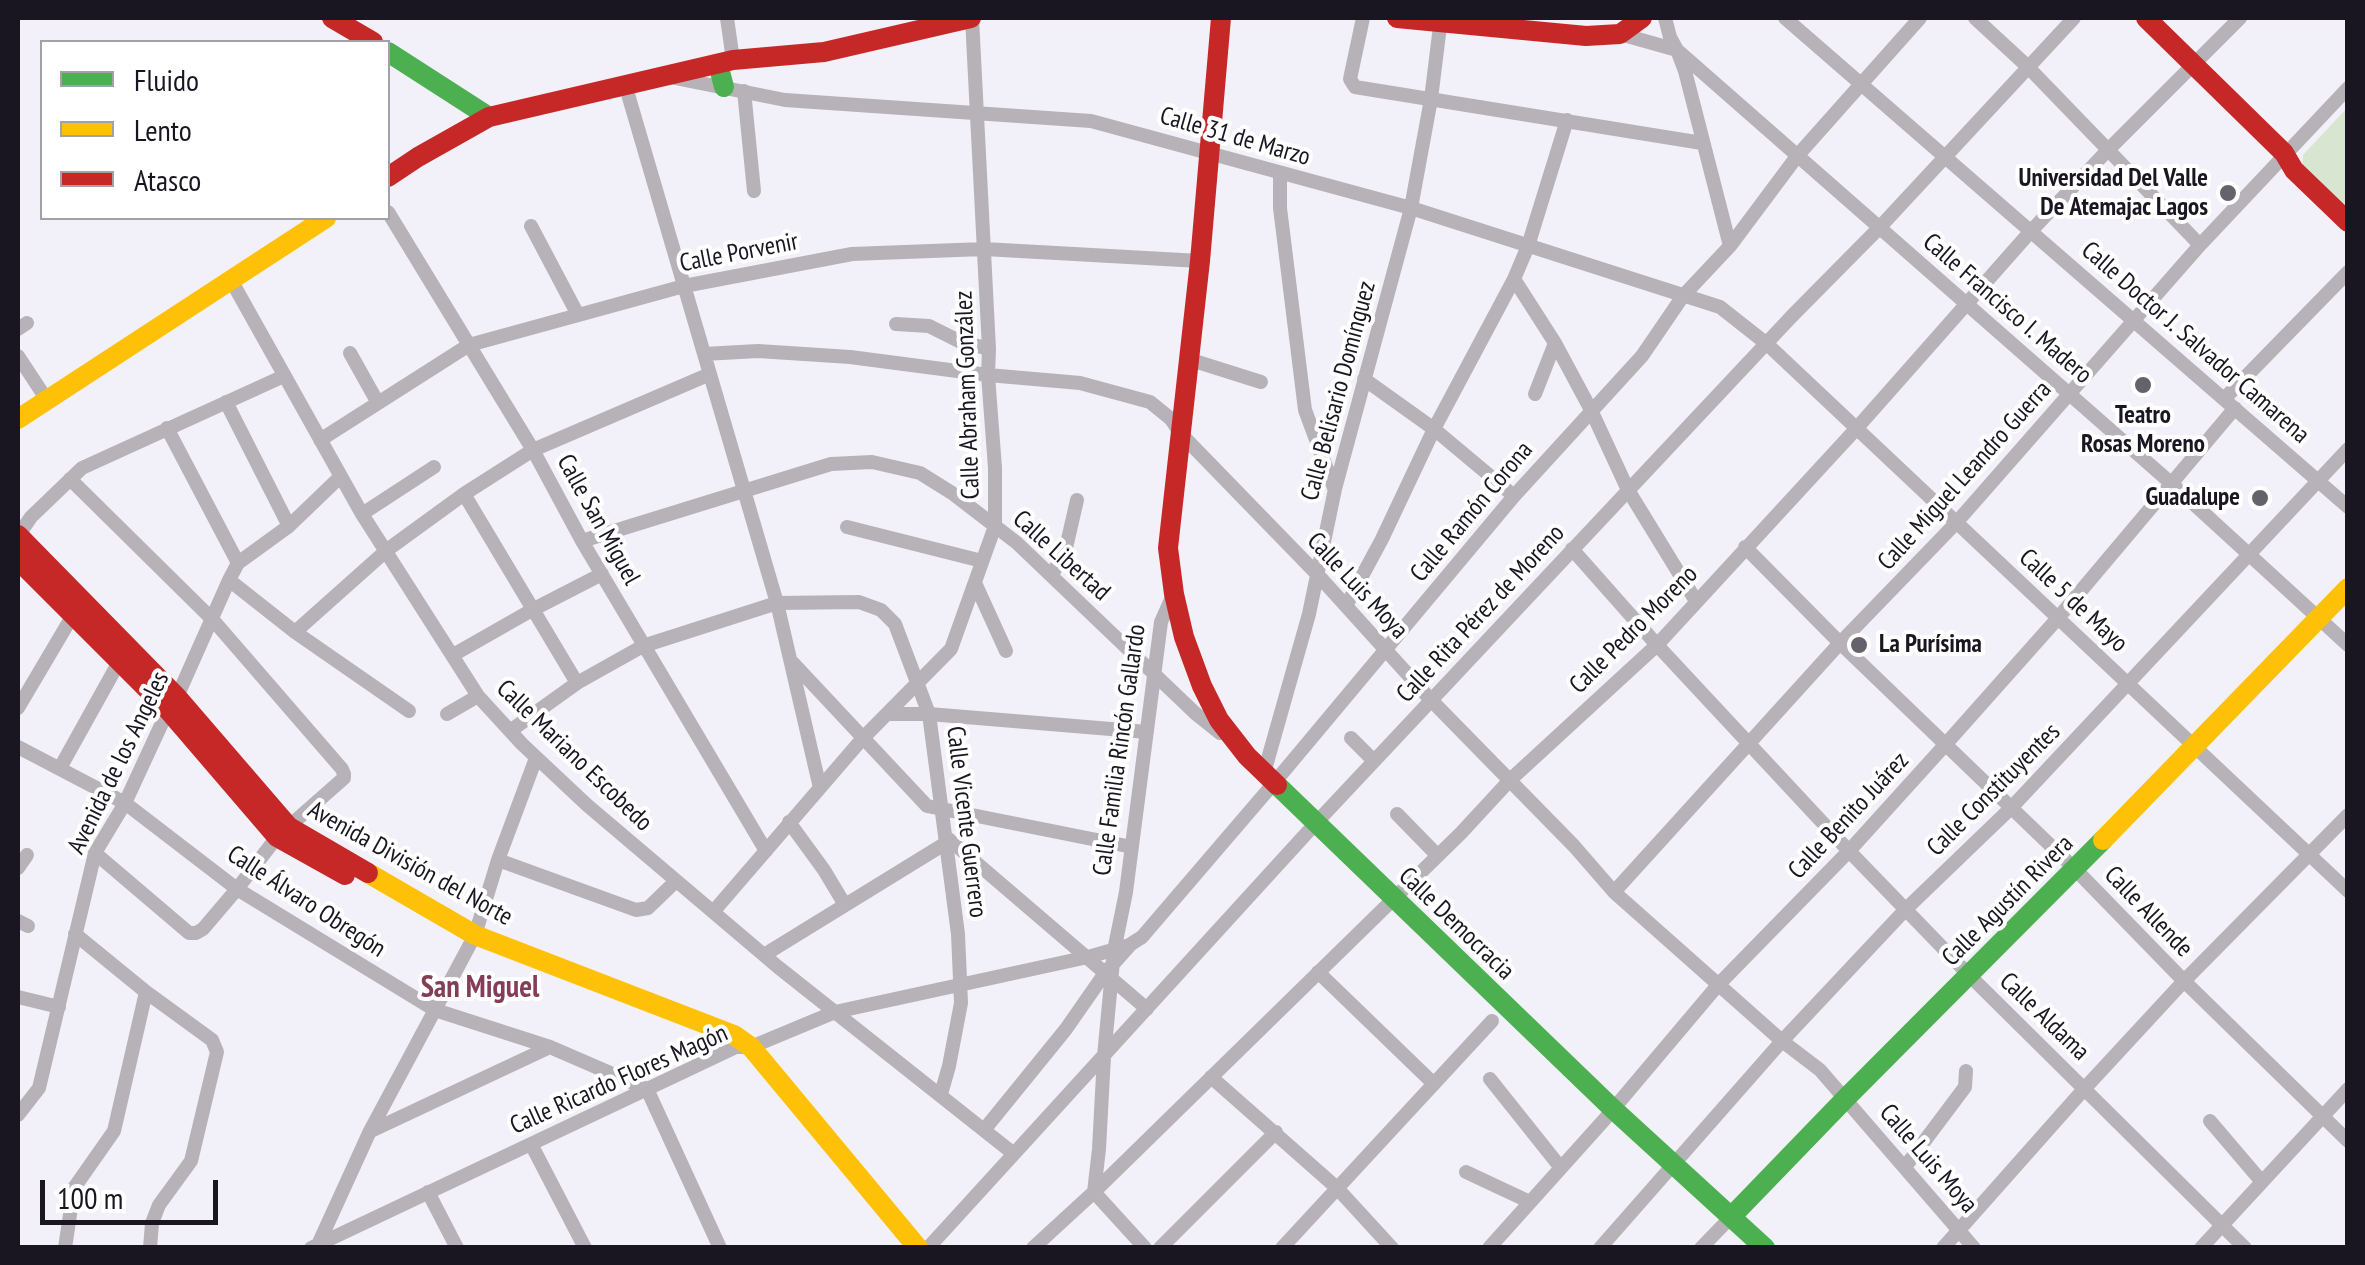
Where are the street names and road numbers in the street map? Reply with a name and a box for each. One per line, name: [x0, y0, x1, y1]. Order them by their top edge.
street label: Calle 31 de Marzo: [1156, 101, 1314, 173]
street label: Calle Porvenir: [677, 227, 801, 279]
street label: Calle Francisco I. Madero: [1916, 227, 2098, 391]
street label: Calle Doctor J. Salvador Camarena: [2075, 236, 2315, 450]
street label: Calle Belisario Domínguez: [1295, 278, 1383, 504]
street label: Calle Abraham González: [949, 290, 987, 500]
street label: Calle Miguel Leandro Guerra: [1872, 375, 2058, 577]
street label: Calle Ramón Corona: [1405, 436, 1539, 588]
street label: Calle San Miguel: [550, 450, 646, 590]
street label: Calle Libertad: [1006, 505, 1116, 607]
street label: Calle Rita Pérez de Moreno: [1391, 519, 1571, 709]
street label: Calle Luis Moya: [1300, 527, 1414, 645]
street label: Calle 5 de Mayo: [2012, 543, 2134, 659]
street label: Calle Pedro Moreno: [1564, 560, 1704, 700]
street label: Calle Familia Rincón Gallardo: [1088, 622, 1152, 878]
street label: Avenida de los Angeles: [62, 667, 176, 859]
street label: Calle Mariano Escobedo: [490, 674, 658, 838]
street label: Calle Constituyentes: [1921, 717, 2067, 863]
street label: Calle Vicente Guerrero: [939, 725, 993, 919]
street label: Calle Benito Juárez: [1783, 746, 1915, 886]
street label: Avenida División del Norte: [302, 795, 518, 933]
street label: Calle Agustín Rivera: [1936, 829, 2080, 973]
street label: Calle Álvaro Obregón: [221, 840, 391, 964]
street label: Calle Allende: [2098, 860, 2198, 964]
street label: Calle Democracia: [1392, 861, 1520, 987]
street label: Calle Aldama: [1993, 967, 2095, 1067]
street label: Calle Ricardo Flores Magón: [506, 1019, 732, 1141]
street label: Calle Luis Moya: [1873, 1098, 1983, 1220]

